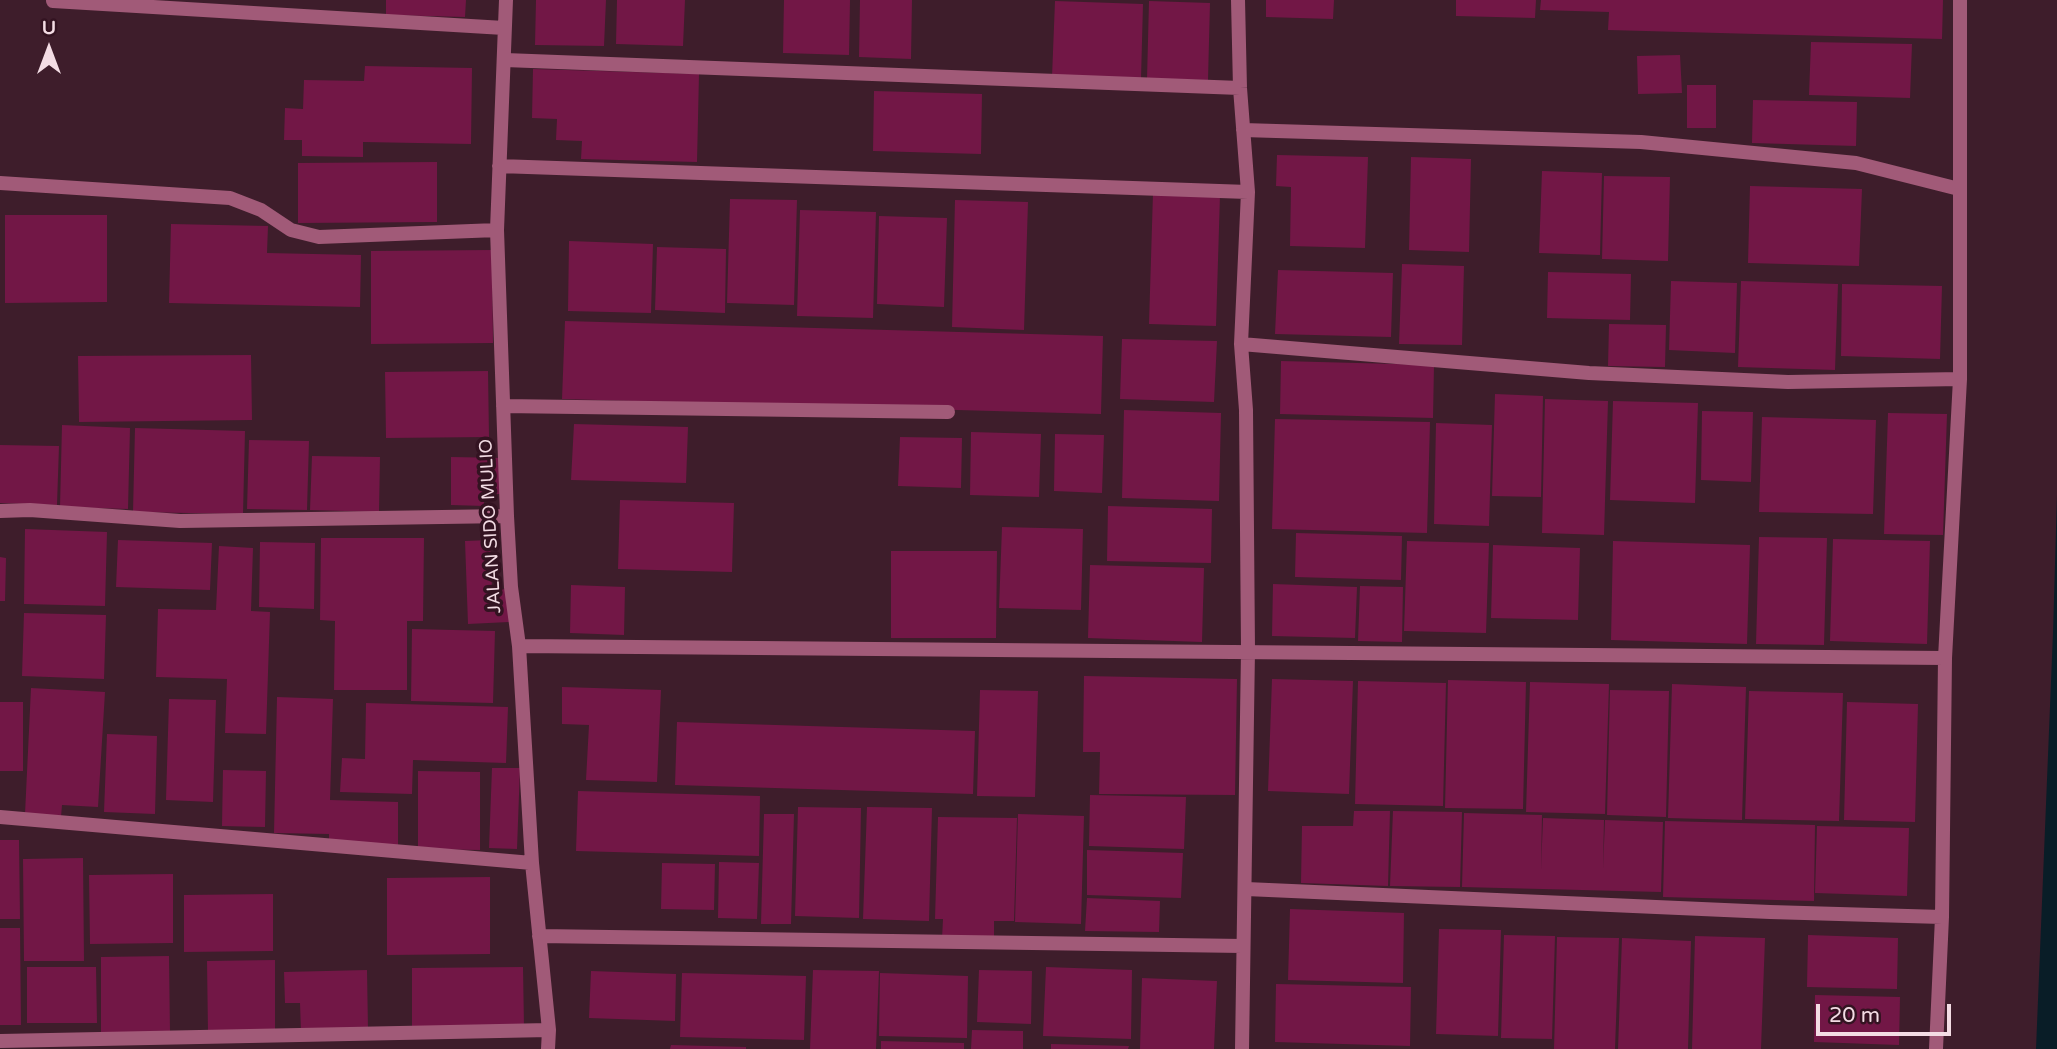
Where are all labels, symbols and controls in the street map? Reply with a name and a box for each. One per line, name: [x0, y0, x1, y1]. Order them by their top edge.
north arrow: [14, 14, 84, 84]
text: U: [42, 17, 56, 39]
street label: JALAN SIDO MULIO: [476, 438, 506, 614]
scale bar: [1819, 990, 1954, 1034]
text: 20 m: [1829, 1003, 1880, 1028]

